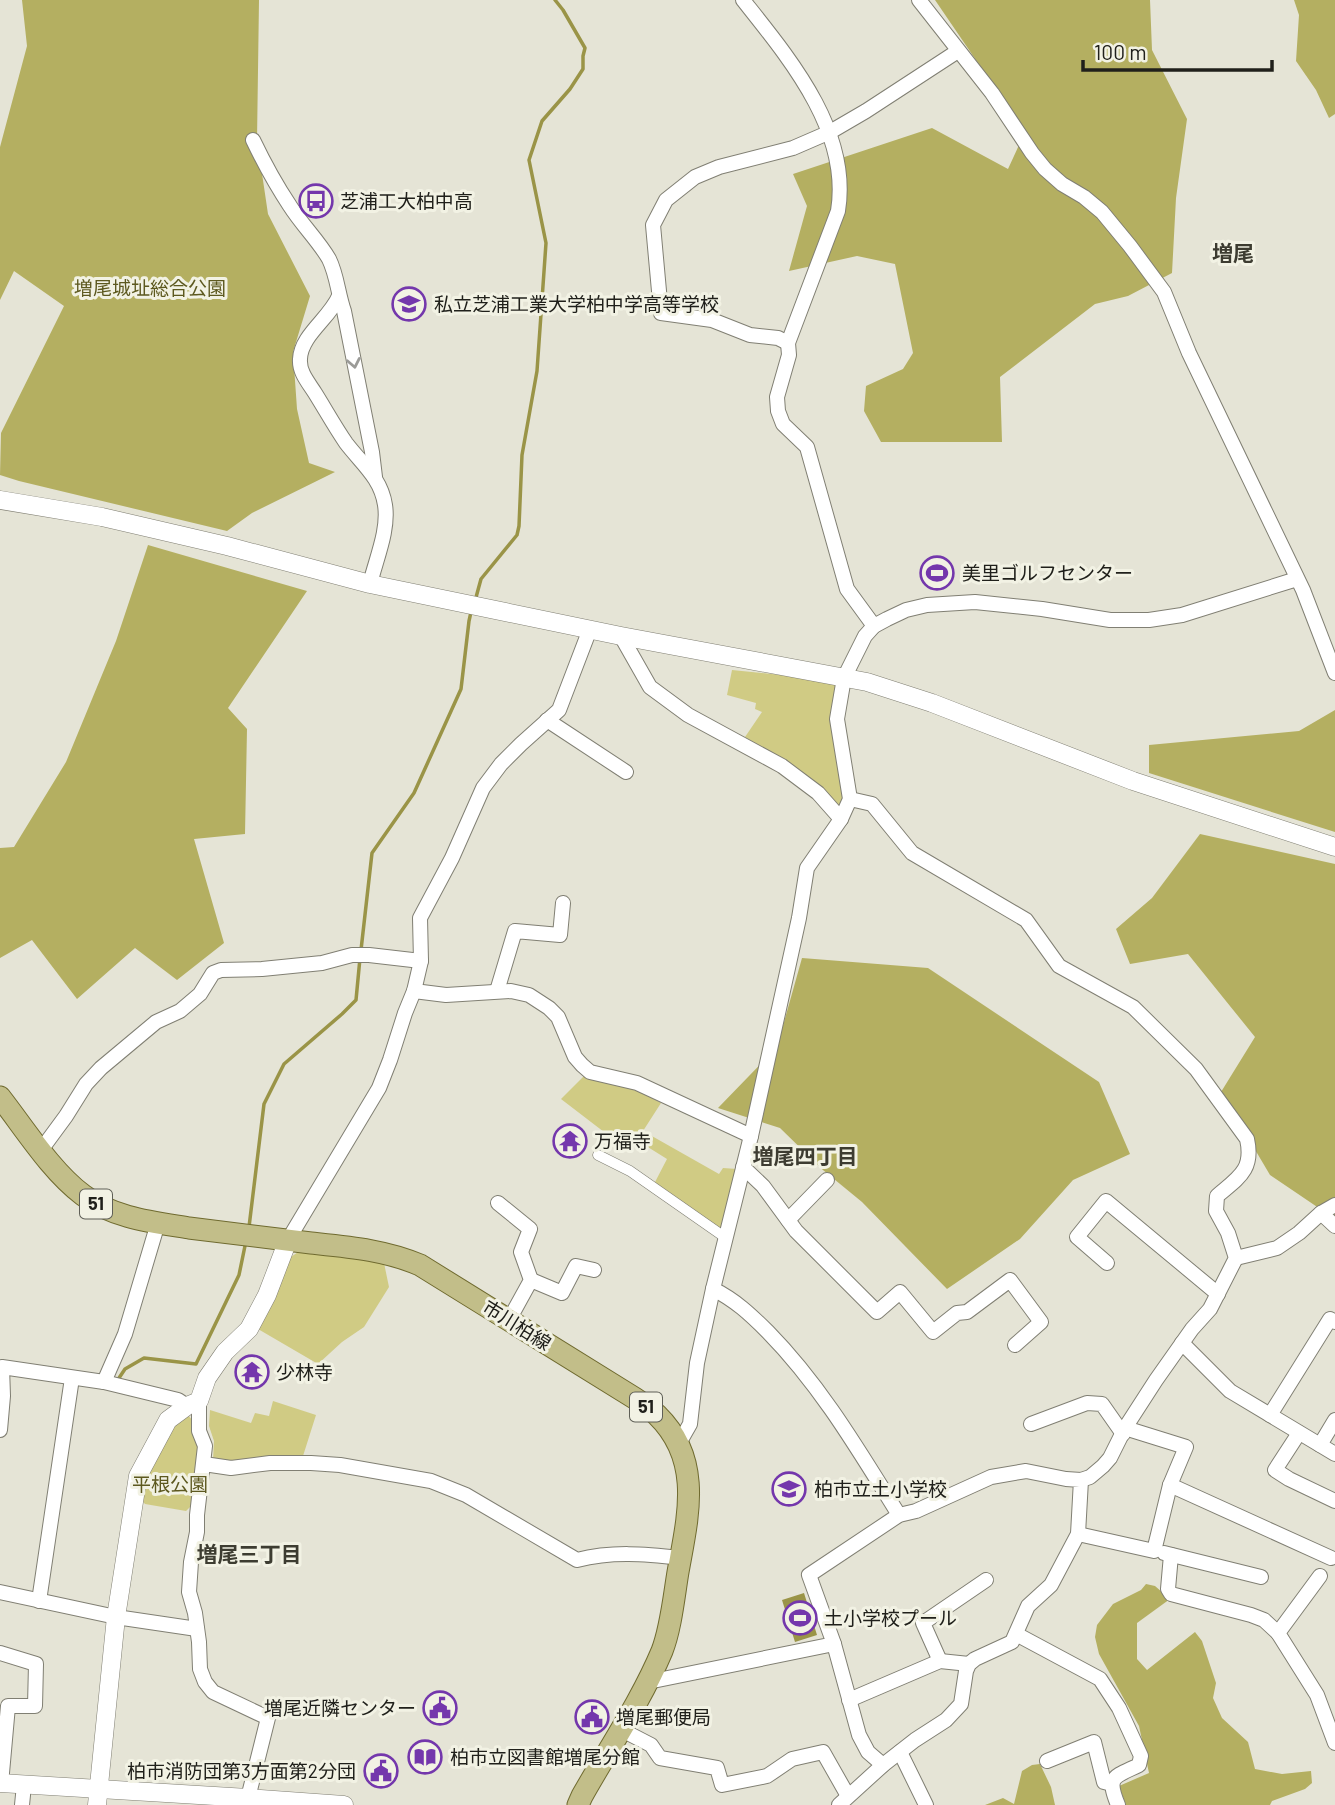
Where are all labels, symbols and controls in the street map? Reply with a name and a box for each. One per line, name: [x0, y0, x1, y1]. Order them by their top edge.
scale bar: [1083, 28, 1272, 72]
text: 100 m: [1094, 39, 1147, 64]
bus stop icon: 芝浦工大柏中高: [297, 182, 335, 220]
place label: 芝浦工大柏中高: [340, 189, 473, 212]
district label: 増尾: [1212, 240, 1254, 265]
park label: 増尾城址総合公園: [74, 276, 226, 299]
school or university icon: 私立芝浦工業大学柏中学高等学校: [390, 285, 428, 323]
place label: 私立芝浦工業大学柏中学高等学校: [434, 292, 719, 315]
one-way arrow: [346, 357, 361, 369]
sports icon: 美里ゴルフセンター: [918, 554, 956, 592]
place label: 美里ゴルフセンター: [962, 561, 1133, 584]
temple icon: 万福寺: [551, 1122, 589, 1160]
place label: 万福寺: [594, 1129, 651, 1152]
district label: 増尾四丁目: [753, 1143, 858, 1168]
road number: 51: [80, 1190, 112, 1218]
street label: 市川柏線: [479, 1295, 556, 1354]
temple icon: 少林寺: [233, 1353, 271, 1391]
place label: 少林寺: [276, 1360, 333, 1383]
road number: 51: [630, 1392, 662, 1422]
school or university icon: 柏市立土小学校: [770, 1470, 808, 1508]
park label: 平根公園: [132, 1472, 208, 1495]
place label: 柏市立土小学校: [814, 1477, 947, 1500]
district label: 増尾三丁目: [197, 1541, 302, 1566]
sports icon: 土小学校プール: [781, 1599, 819, 1637]
place label: 土小学校プール: [824, 1606, 957, 1629]
public building icon: 増尾近隣センター: [421, 1689, 459, 1727]
place label: 増尾近隣センター: [264, 1696, 416, 1719]
public building icon: 増尾郵便局: [573, 1698, 611, 1736]
place label: 増尾郵便局: [616, 1705, 711, 1728]
library icon: 柏市立図書館増尾分館: [406, 1738, 444, 1776]
place label: 柏市立図書館増尾分館: [450, 1745, 640, 1768]
public building icon: 柏市消防団第3方面第2分団: [362, 1752, 400, 1790]
place label: 柏市消防団第3方面第2分団: [127, 1759, 356, 1782]

